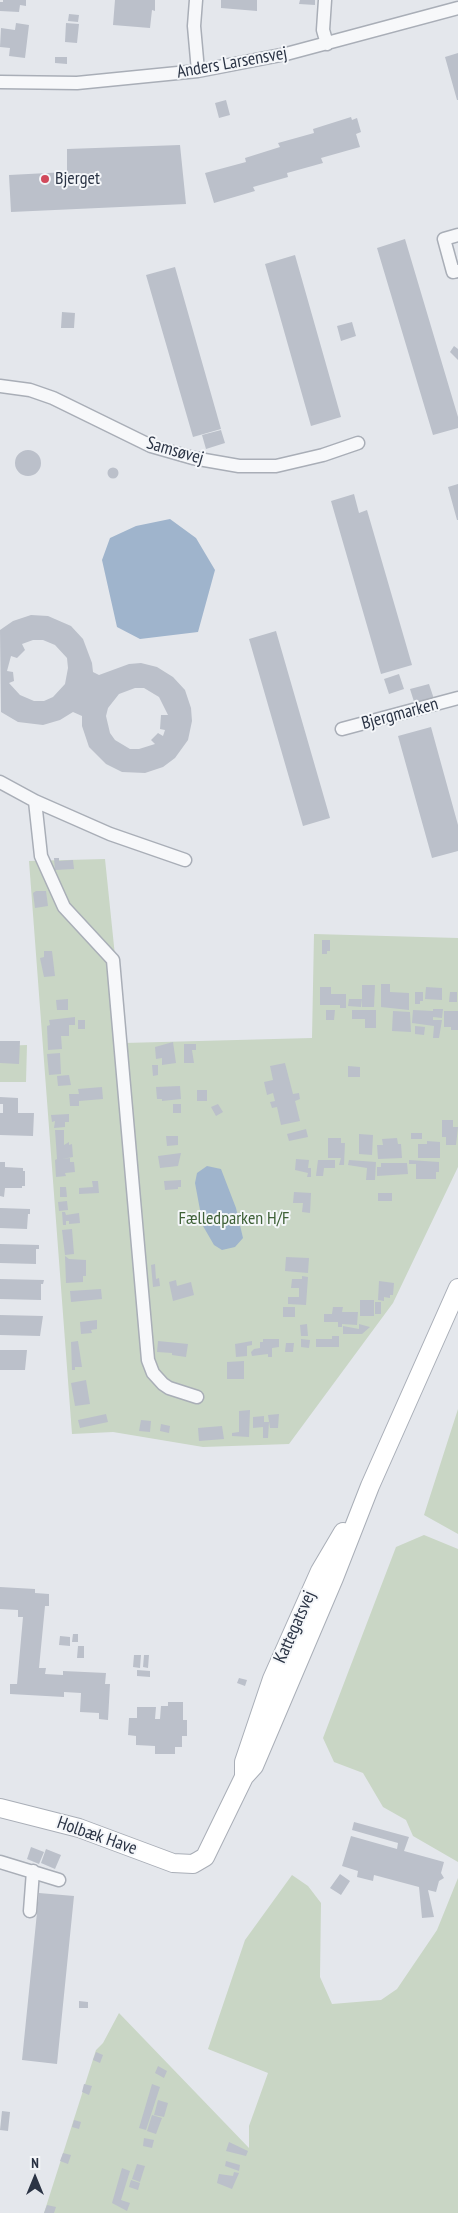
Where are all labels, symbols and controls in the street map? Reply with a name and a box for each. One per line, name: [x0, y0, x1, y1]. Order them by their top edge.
street label: Anders Larsensvej: [175, 43, 289, 83]
place label: Bjerget: [55, 168, 100, 190]
marker: Bjerget: [39, 173, 51, 185]
street label: Samsøvej: [144, 433, 206, 469]
street label: Bjergmarken: [359, 693, 441, 735]
park label: Fælledparken H/F: [179, 1208, 289, 1230]
street label: Kattegatsvej: [269, 1587, 321, 1667]
street label: Holbæk Have: [54, 1812, 140, 1860]
north arrow: [10, 2153, 60, 2203]
text: N: [31, 2154, 39, 2172]

